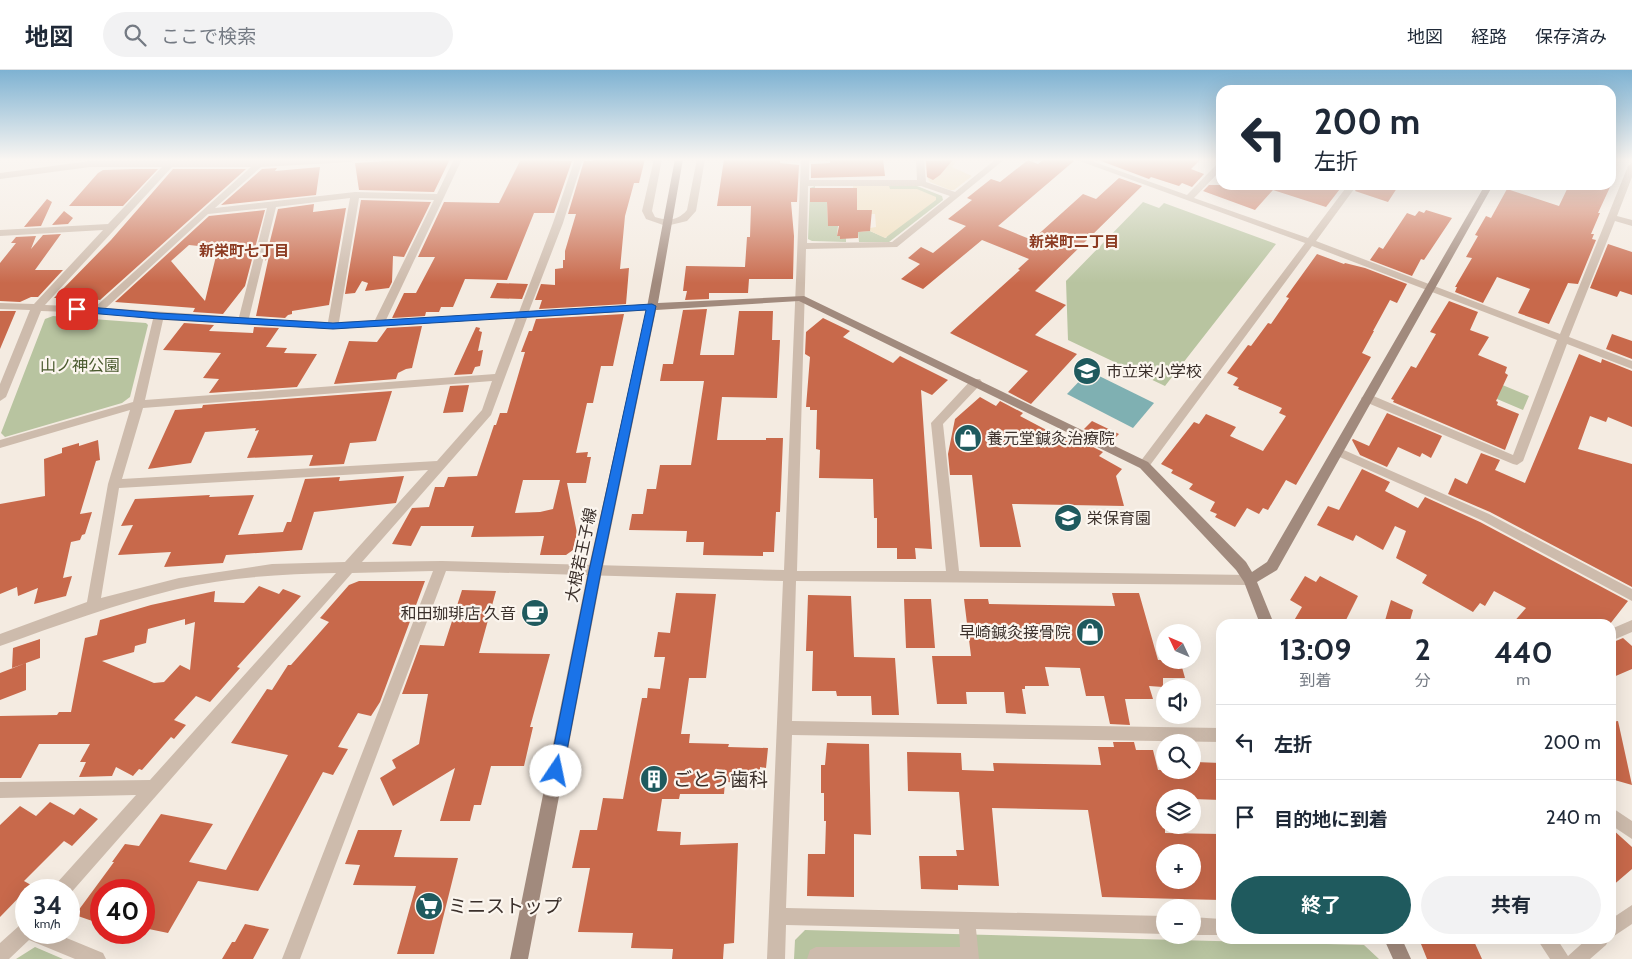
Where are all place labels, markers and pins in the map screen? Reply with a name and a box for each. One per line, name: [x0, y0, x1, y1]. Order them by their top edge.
pin: [56, 288, 98, 330]
school or university icon: 市立栄小学校: [1072, 356, 1102, 386]
place label: 市立栄小学校: [1106, 362, 1202, 381]
shop icon: 養元堂鍼灸治療院: [953, 423, 983, 453]
place label: 養元堂鍼灸治療院: [987, 429, 1115, 448]
school or university icon: 栄保育園: [1053, 503, 1083, 533]
place label: 栄保育園: [1087, 509, 1151, 528]
cafe icon: 和田珈琲店 久音: [520, 598, 550, 628]
place label: 和田珈琲店 久音: [400, 604, 516, 623]
shop icon: 早崎鍼灸接骨院: [1075, 617, 1105, 647]
place label: 早崎鍼灸接骨院: [959, 623, 1071, 642]
building icon: ごとう歯科: [639, 764, 669, 794]
place label: ごとう歯科: [673, 768, 768, 791]
supermarket icon: ミニストップ: [414, 891, 444, 921]
place label: ミニストップ: [448, 895, 562, 918]

